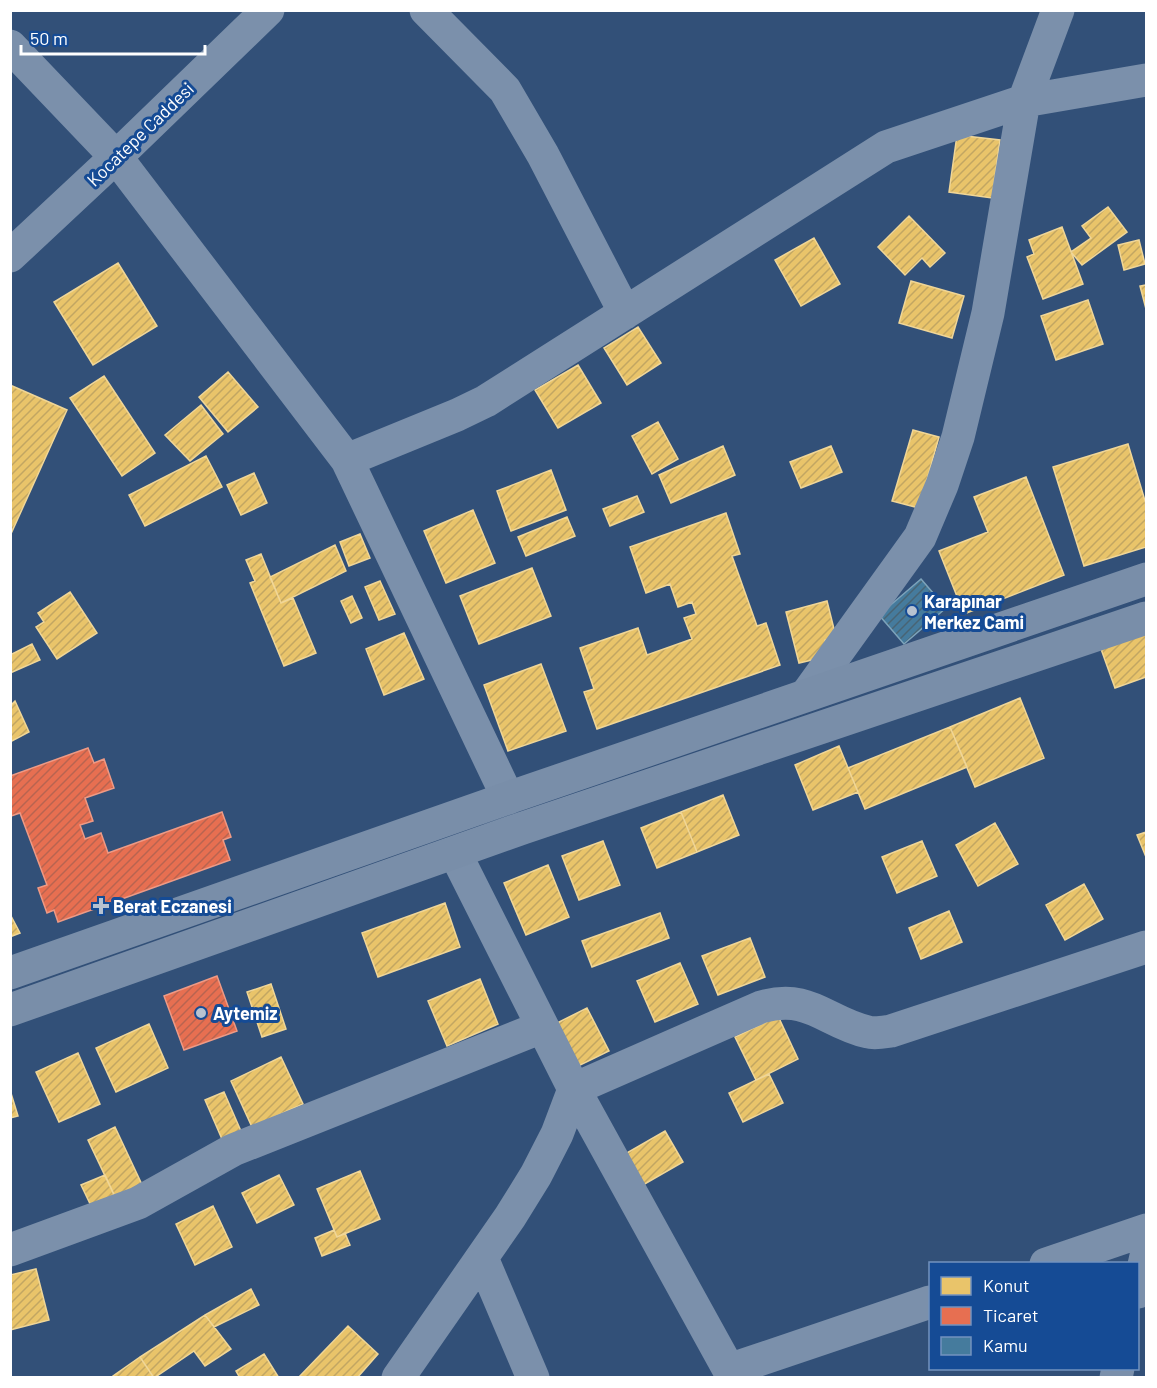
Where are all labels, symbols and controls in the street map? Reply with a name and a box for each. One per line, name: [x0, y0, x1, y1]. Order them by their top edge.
scale bar: [21, 18, 206, 56]
text: 50 m: [30, 27, 68, 49]
street label: Kocatepe Caddesi: [82, 77, 198, 191]
place label: Karapınar Merkez Cami: [924, 590, 1024, 633]
marker: Karapınar Merkez Cami: [905, 604, 919, 618]
place label: Berat Eczanesi: [113, 895, 232, 917]
marker: Berat Eczanesi: [94, 899, 108, 913]
place label: Aytemiz: [213, 1002, 278, 1024]
marker: Aytemiz: [194, 1006, 208, 1020]
legend: [929, 1262, 1139, 1370]
text: Konut: [983, 1274, 1029, 1296]
text: Ticaret: [983, 1304, 1039, 1326]
text: Kamu: [983, 1334, 1028, 1356]

